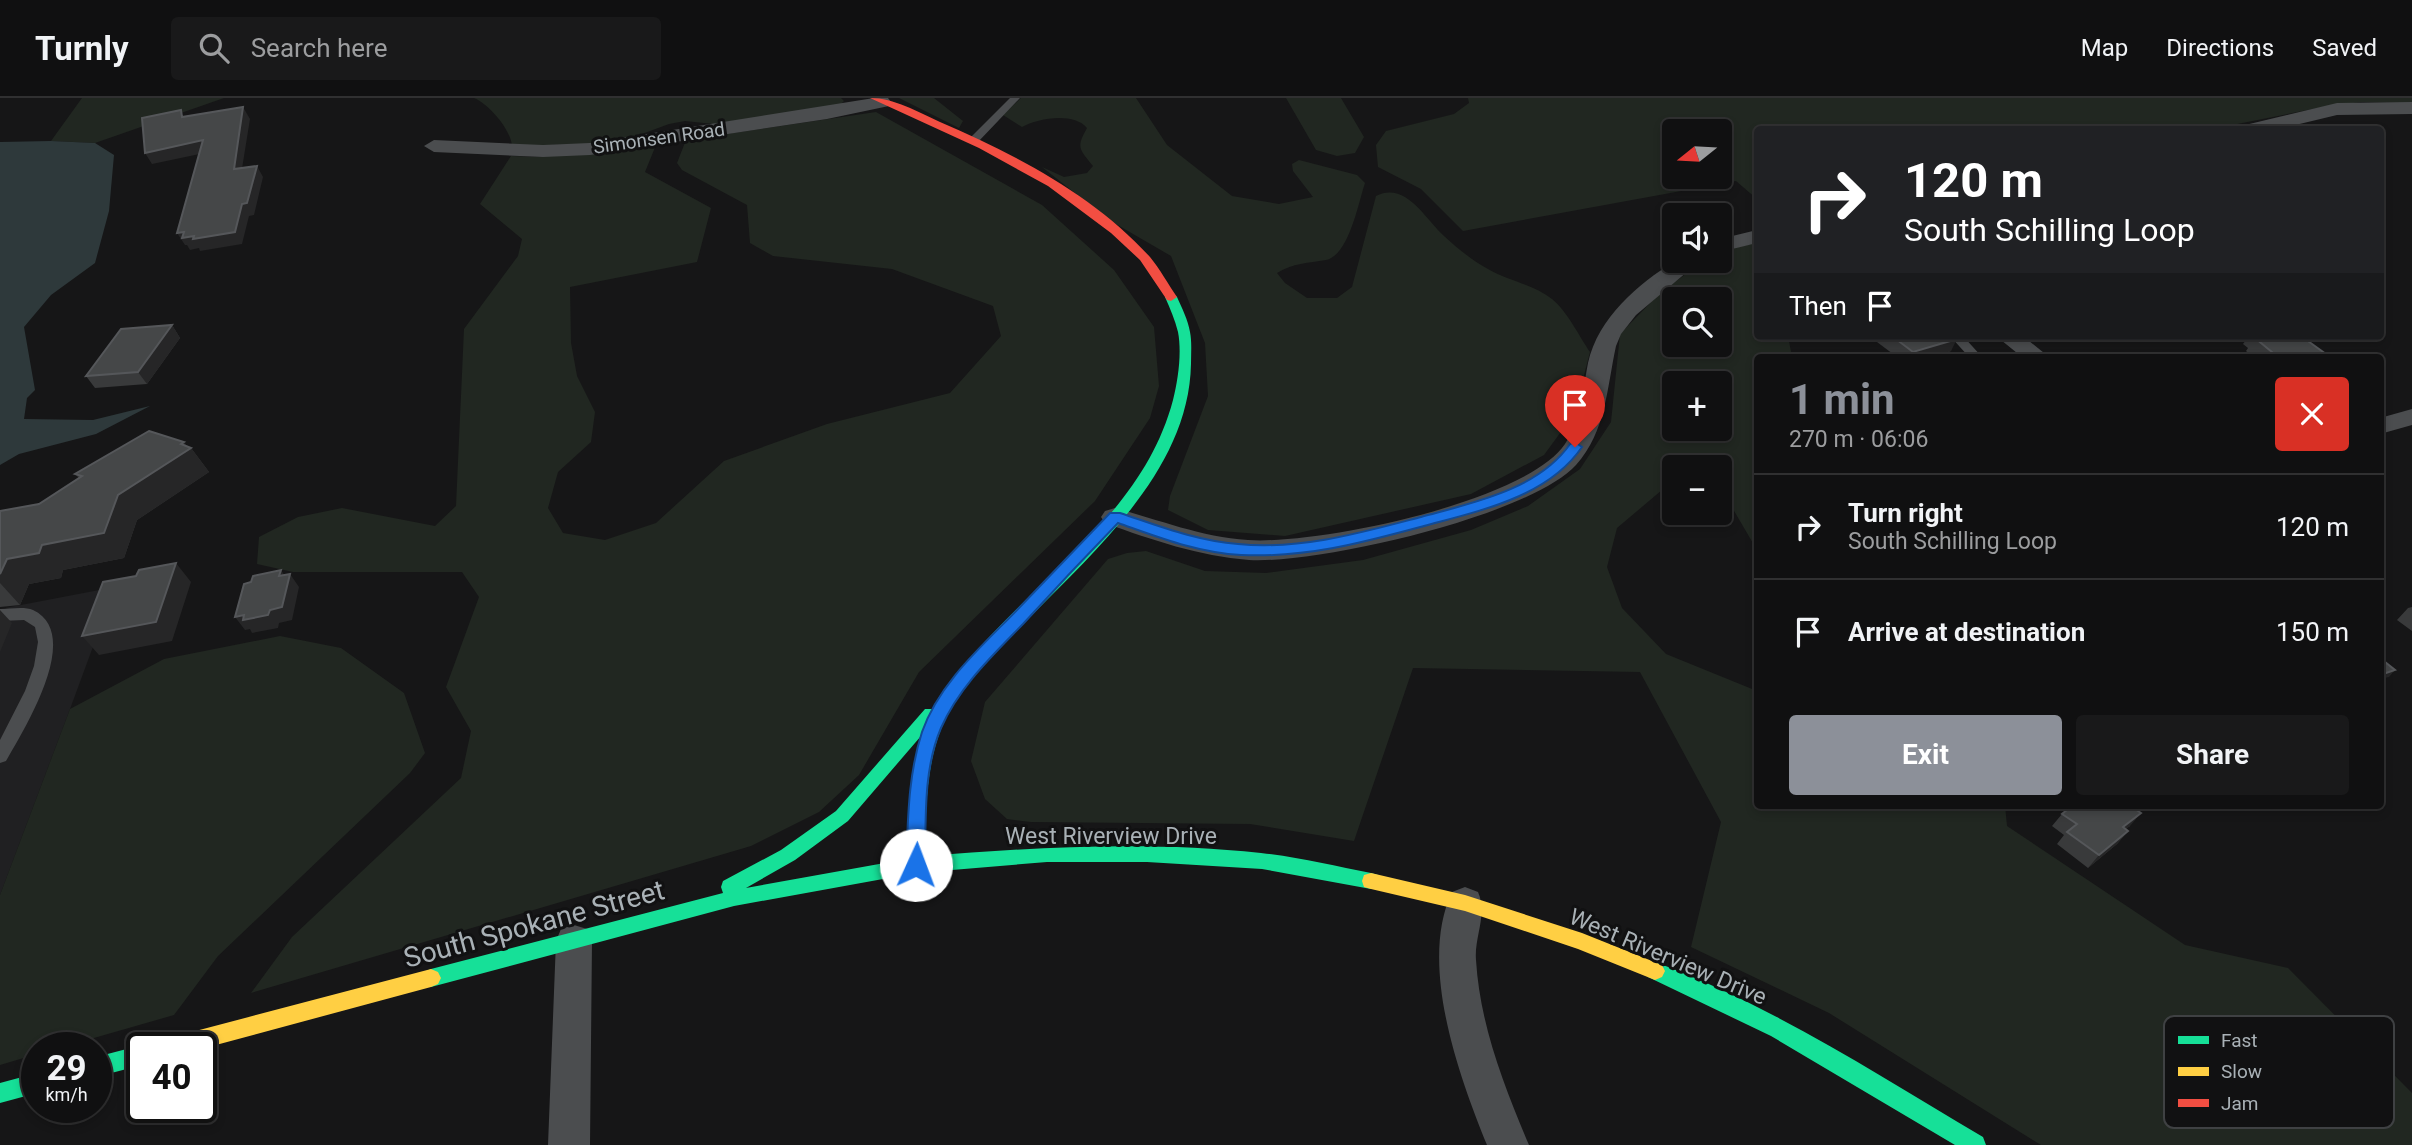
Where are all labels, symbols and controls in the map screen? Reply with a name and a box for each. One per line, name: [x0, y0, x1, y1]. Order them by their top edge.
search box: [171, 17, 661, 80]
text: Turnly: [35, 29, 129, 68]
icon: search: [195, 29, 233, 67]
text: Search here: [251, 33, 387, 63]
text: Map: [2081, 34, 2128, 62]
text: Directions: [2166, 34, 2274, 62]
text: Saved: [2312, 34, 2377, 62]
street label: Simonsen Road: [592, 117, 726, 159]
north arrow: [1662, 119, 1732, 189]
map controls: [1662, 119, 1732, 525]
text: 120 m: [1904, 152, 2043, 209]
icon: right: [1789, 154, 1880, 245]
button: sound: [1662, 203, 1732, 273]
text: South Schilling Loop: [1904, 211, 2195, 249]
button: search: [1662, 287, 1732, 357]
icon: arrive: [1861, 287, 1899, 325]
text: Then: [1789, 291, 1847, 321]
button: +: [1662, 371, 1732, 441]
pin: [1545, 375, 1605, 447]
text: 1 min: [1789, 375, 1895, 424]
button: close: [2275, 377, 2349, 451]
icon: arrive: [1556, 386, 1594, 424]
text: 270 m · 06:06: [1789, 426, 1928, 453]
button: −: [1662, 455, 1732, 525]
text: Turn right: [1848, 498, 1963, 528]
icon: right: [1789, 508, 1827, 546]
text: 120 m: [2276, 512, 2349, 542]
text: South Schilling Loop: [1848, 528, 2057, 555]
icon: arrive: [1789, 613, 1827, 651]
text: Arrive at destination: [1848, 617, 2085, 647]
text: 150 m: [2276, 617, 2349, 647]
button: Exit: [1789, 715, 2062, 795]
button: Share: [2076, 715, 2349, 795]
street label: West Riverview Drive: [1005, 823, 1217, 850]
position arrow: [879, 828, 953, 902]
street label: South Spokane Street: [400, 873, 668, 975]
street label: West Riverview Drive: [1565, 903, 1771, 1011]
legend: [2164, 1016, 2394, 1128]
text: Fast: [2221, 1029, 2258, 1052]
speed limit sign: 40: [126, 1032, 217, 1123]
text: 29: [46, 1048, 87, 1089]
text: Slow: [2221, 1060, 2262, 1083]
text: km/h: [45, 1084, 88, 1105]
text: Jam: [2221, 1092, 2258, 1115]

